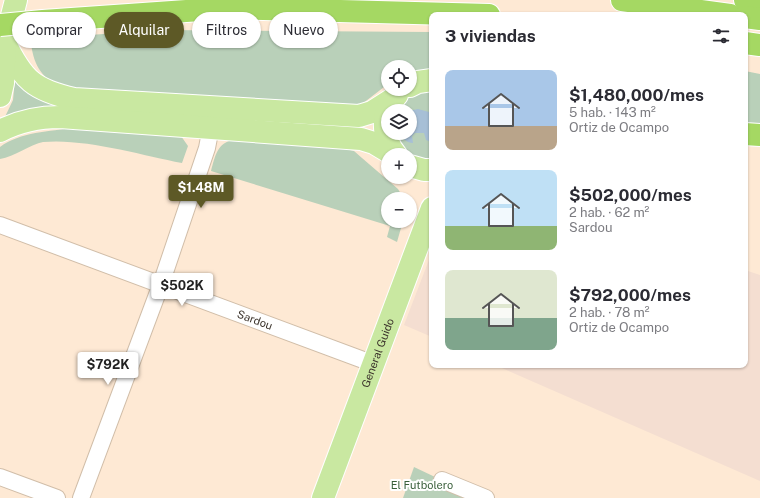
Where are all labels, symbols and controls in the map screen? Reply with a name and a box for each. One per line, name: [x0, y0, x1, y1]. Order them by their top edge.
chip: Comprar: [12, 12, 96, 48]
chip: Alquilar: [104, 12, 184, 48]
chip: Filtros: [192, 12, 261, 48]
chip: Nuevo: [269, 12, 338, 48]
icon: filters: [710, 25, 732, 47]
text: 3 viviendas: [445, 26, 536, 46]
map controls: [381, 60, 417, 228]
button: locate: [381, 60, 417, 96]
text: $1,480,000/mes: [569, 85, 704, 105]
icon: home: [477, 86, 525, 134]
button: layers: [381, 104, 417, 140]
text: 5 hab. · 143 m²: [569, 105, 656, 120]
text: Ortiz de Ocampo: [569, 120, 669, 135]
button: +: [381, 148, 417, 184]
pin: $1.48M: [168, 175, 234, 209]
text: $1.48M: [177, 180, 225, 195]
text: $502,000/mes: [569, 185, 692, 205]
icon: home: [477, 186, 525, 234]
button: −: [381, 192, 417, 228]
text: 2 hab. · 62 m²: [569, 205, 649, 220]
text: Sardou: [569, 220, 612, 235]
pin: $502K: [154, 273, 210, 307]
text: $502K: [160, 278, 204, 293]
text: $792,000/mes: [569, 285, 691, 305]
icon: home: [477, 286, 525, 334]
text: 2 hab. · 78 m²: [569, 305, 650, 320]
street label: Sardou: [236, 308, 274, 332]
street label: General Guido: [359, 317, 396, 389]
text: Ortiz de Ocampo: [569, 320, 669, 335]
pin: $792K: [80, 352, 136, 386]
text: $792K: [86, 357, 130, 372]
park label: El Futbolero: [391, 479, 453, 491]

